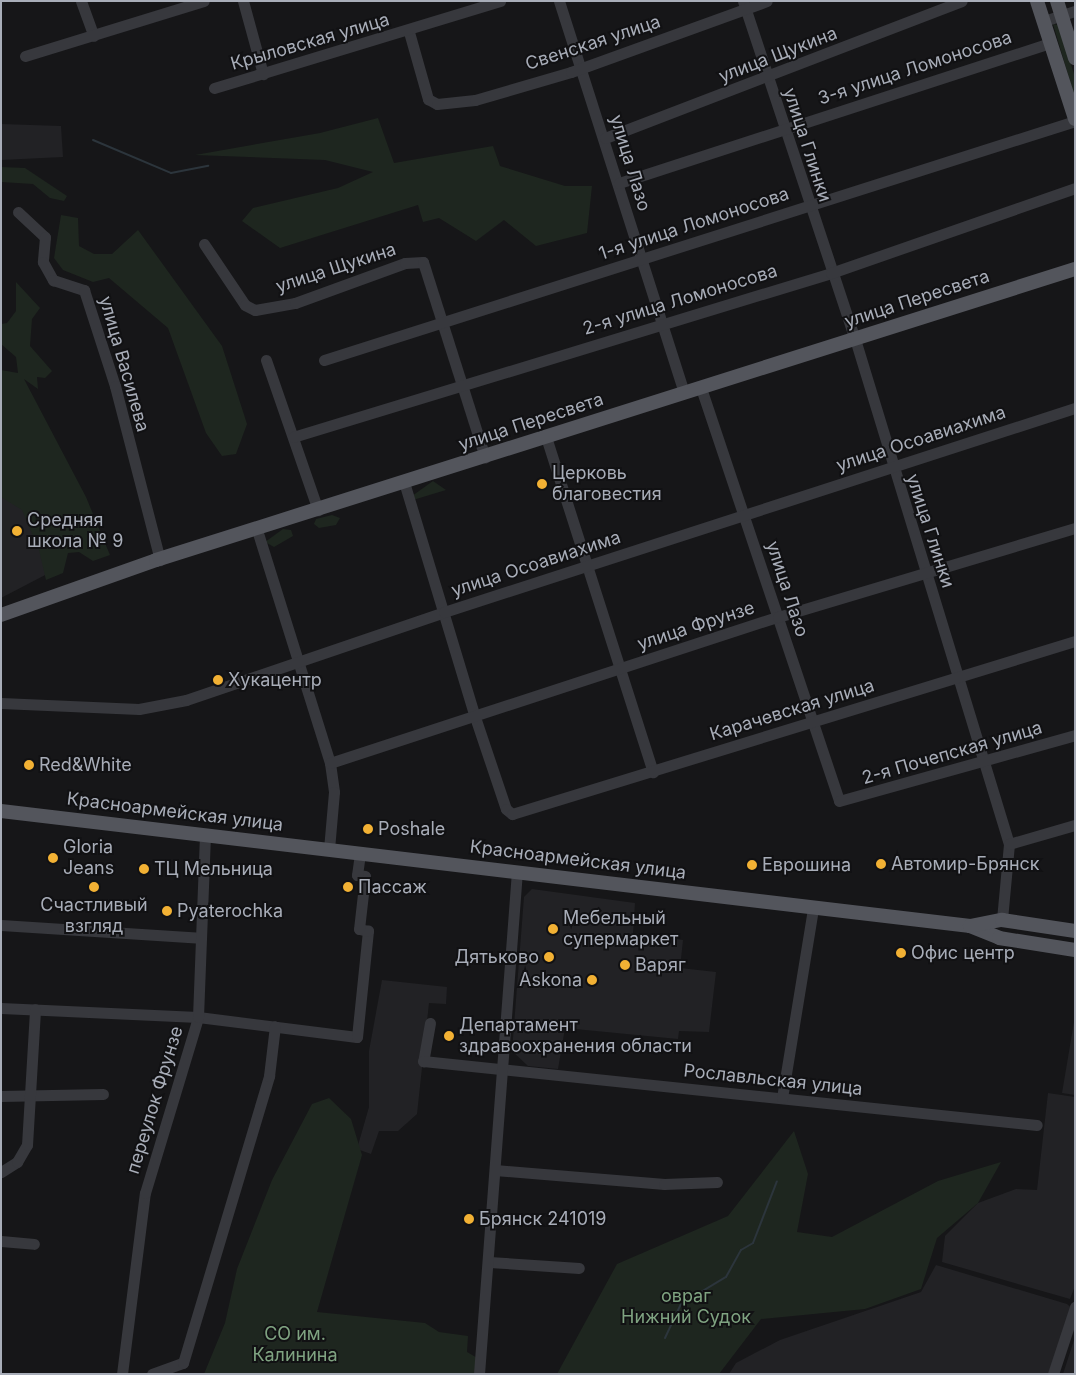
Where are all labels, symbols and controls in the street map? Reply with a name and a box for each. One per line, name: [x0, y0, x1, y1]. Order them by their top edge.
street label: Крыловская улица: [228, 9, 392, 75]
street label: Свенская улица: [523, 11, 663, 75]
street label: улица Щукина: [716, 23, 840, 87]
street label: 3-я улица Ломоносова: [815, 26, 1015, 110]
street label: улица Глинки: [778, 85, 836, 205]
street label: улица Лазо: [605, 112, 655, 214]
street label: 1-я улица Ломоносова: [596, 183, 792, 265]
street label: улица Щукина: [273, 238, 399, 298]
street label: 2-я улица Ломоносова: [580, 260, 780, 340]
street label: улица Пересвета: [842, 265, 992, 333]
street label: улица Василева: [94, 294, 154, 434]
street label: улица Пересвета: [456, 388, 606, 456]
street label: улица Осоавиахима: [834, 401, 1008, 477]
place label: Церковь благовестия: [552, 463, 662, 506]
street label: улица Глинки: [901, 471, 959, 591]
marker: Церковь благовестия: [536, 478, 548, 490]
place label: Средняя школа № 9: [27, 510, 123, 552]
marker: Средняя школа № 9: [11, 525, 23, 537]
street label: улица Осоавиахима: [449, 526, 623, 602]
street label: улица Лазо: [761, 538, 813, 640]
street label: улица Фрунзе: [635, 597, 757, 655]
place label: Хукацентр: [228, 669, 322, 691]
marker: Хукацентр: [212, 674, 224, 686]
street label: Карачевская улица: [707, 675, 877, 745]
street label: 2-я Почепская улица: [859, 717, 1045, 789]
place label: Red&White: [39, 754, 132, 776]
marker: Red&White: [23, 759, 35, 771]
street label: Красноармейская улица: [66, 788, 284, 836]
place label: Poshale: [378, 818, 445, 840]
marker: Poshale: [362, 823, 374, 835]
street label: Красноармейская улица: [469, 836, 687, 884]
place label: Gloria Jeans: [63, 837, 114, 880]
marker: Gloria Jeans: [47, 852, 59, 864]
place label: Автомир-Брянск: [891, 853, 1040, 875]
place label: Еврошина: [762, 854, 851, 876]
place label: ТЦ Мельница: [154, 858, 273, 880]
marker: Автомир-Брянск: [875, 858, 887, 870]
marker: Еврошина: [746, 859, 758, 871]
marker: ТЦ Мельница: [138, 863, 150, 875]
place label: Пассаж: [358, 876, 427, 898]
marker: Счастливый взгляд: [88, 881, 100, 893]
marker: Пассаж: [342, 881, 354, 893]
place label: Счастливый взгляд: [40, 895, 148, 938]
place label: Pyaterochka: [177, 900, 283, 922]
marker: Pyaterochka: [161, 905, 173, 917]
place label: Мебельный супермаркет: [563, 908, 678, 951]
marker: Мебельный супермаркет: [547, 923, 559, 935]
place label: Офис центр: [911, 942, 1015, 964]
place label: Дятьково: [454, 946, 539, 968]
marker: Офис центр: [895, 947, 907, 959]
marker: Дятьково: [543, 951, 555, 963]
place label: Варяг: [635, 954, 686, 976]
marker: Варяг: [619, 959, 631, 971]
place label: Askona: [519, 969, 582, 991]
marker: Askona: [586, 974, 598, 986]
place label: Департамент здравоохранения области: [459, 1015, 692, 1058]
street label: переулок Фрунзе: [122, 1024, 188, 1176]
marker: Департамент здравоохранения области: [443, 1030, 455, 1042]
street label: Рославльская улица: [682, 1060, 864, 1100]
place label: Брянск 241019: [479, 1208, 607, 1230]
marker: Брянск 241019: [463, 1213, 475, 1225]
park label: овраг Нижний Судок: [621, 1286, 751, 1328]
park label: СО им. Калинина: [252, 1324, 338, 1366]

